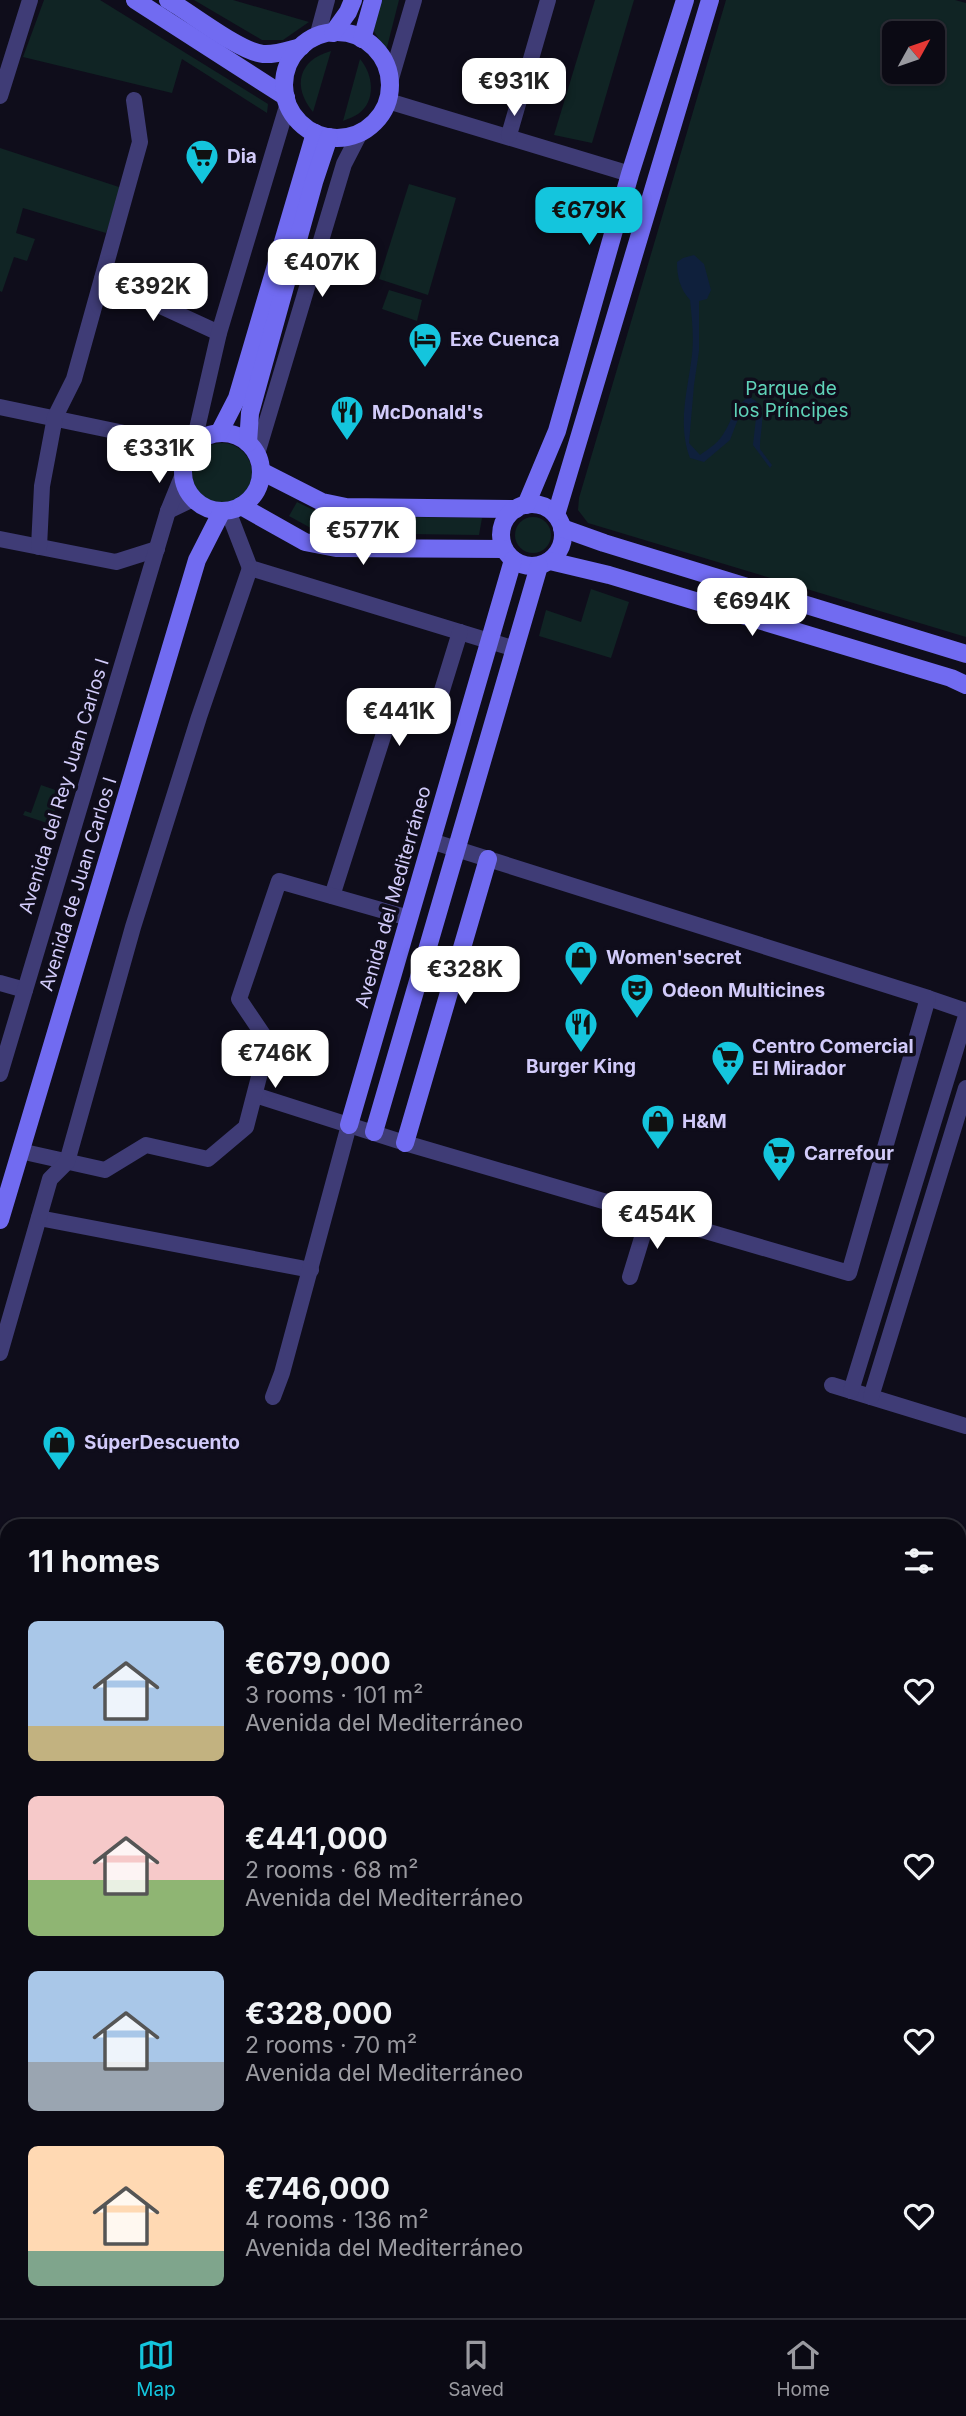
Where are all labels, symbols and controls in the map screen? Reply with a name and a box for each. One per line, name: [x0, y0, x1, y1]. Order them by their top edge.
north arrow: [882, 21, 945, 84]
map controls: [882, 21, 945, 84]
pin: €931K: [465, 58, 563, 118]
text: €931K: [478, 67, 550, 95]
supermarket icon: Dia: [183, 137, 221, 186]
place label: Dia: [227, 145, 257, 168]
pin: €679K: [540, 188, 638, 247]
text: €679K: [551, 196, 627, 224]
pin: €407K: [273, 240, 371, 299]
text: €407K: [284, 248, 360, 276]
pin: €392K: [104, 264, 202, 323]
text: €392K: [115, 272, 191, 300]
hotel icon: Exe Cuenca: [406, 320, 444, 369]
place label: Exe Cuenca: [450, 328, 559, 351]
park label: Parque de los Príncipes: [734, 377, 848, 422]
restaurant icon: McDonald's: [328, 393, 366, 442]
place label: McDonald's: [372, 401, 483, 424]
pin: €331K: [110, 426, 208, 485]
text: €331K: [123, 434, 195, 462]
pin: €577K: [314, 508, 412, 567]
text: €577K: [326, 516, 400, 544]
pin: €694K: [703, 578, 801, 638]
text: €694K: [713, 587, 791, 615]
street label: Avenida del Rey Juan Carlos I: [14, 656, 114, 916]
pin: €441K: [350, 688, 448, 748]
text: €441K: [363, 697, 435, 725]
street label: Avenida de Juan Carlos I: [34, 774, 122, 994]
street label: Avenida del Mediterráneo: [350, 783, 436, 1011]
shop icon: Women'secret: [562, 938, 600, 987]
pin: €328K: [416, 946, 514, 1006]
place label: Women'secret: [606, 946, 742, 969]
text: €328K: [427, 955, 503, 983]
theatre icon: Odeon Multicines: [618, 971, 656, 1020]
place label: Odeon Multicines: [662, 979, 825, 1002]
restaurant icon: Burger King: [562, 1005, 600, 1054]
pin: €746K: [226, 1030, 324, 1090]
place label: Centro Comercial El Mirador: [752, 1035, 914, 1080]
supermarket icon: Centro Comercial El Mirador: [709, 1038, 747, 1087]
text: €746K: [238, 1039, 312, 1067]
place label: Burger King: [526, 1055, 636, 1078]
shop icon: H&M: [639, 1102, 677, 1151]
place label: H&M: [682, 1110, 727, 1133]
supermarket icon: Carrefour: [760, 1134, 798, 1183]
place label: Carrefour: [804, 1142, 894, 1165]
pin: €454K: [608, 1192, 706, 1251]
text: €454K: [618, 1200, 696, 1228]
shop icon: SúperDescuento: [40, 1423, 78, 1472]
place label: SúperDescuento: [84, 1431, 240, 1454]
icon: filters: [900, 1542, 938, 1580]
text: 11 homes: [28, 1543, 160, 1579]
text: €679,000: [245, 1645, 391, 1681]
icon: home: [84, 1649, 168, 1733]
icon: heart: [900, 1672, 938, 1710]
text: 3 rooms · 101 m²: [245, 1681, 423, 1709]
text: Avenida del Mediterráneo: [245, 1709, 523, 1737]
text: €441,000: [245, 1820, 388, 1856]
icon: home: [84, 1824, 168, 1908]
icon: heart: [900, 1847, 938, 1885]
text: 2 rooms · 68 m²: [245, 1856, 418, 1884]
text: Avenida del Mediterráneo: [245, 1884, 523, 1912]
text: €328,000: [245, 1995, 393, 2031]
icon: home: [84, 1999, 168, 2083]
icon: heart: [900, 2022, 938, 2060]
text: 2 rooms · 70 m²: [245, 2031, 417, 2059]
text: Avenida del Mediterráneo: [245, 2059, 523, 2087]
text: €746,000: [245, 2170, 390, 2206]
icon: home: [84, 2174, 168, 2258]
icon: heart: [900, 2197, 938, 2235]
text: 4 rooms · 136 m²: [245, 2206, 429, 2234]
text: Avenida del Mediterráneo: [245, 2234, 523, 2262]
tab: Map: [136, 2336, 176, 2401]
tab: Saved: [448, 2336, 504, 2401]
tab: Home: [776, 2336, 830, 2401]

